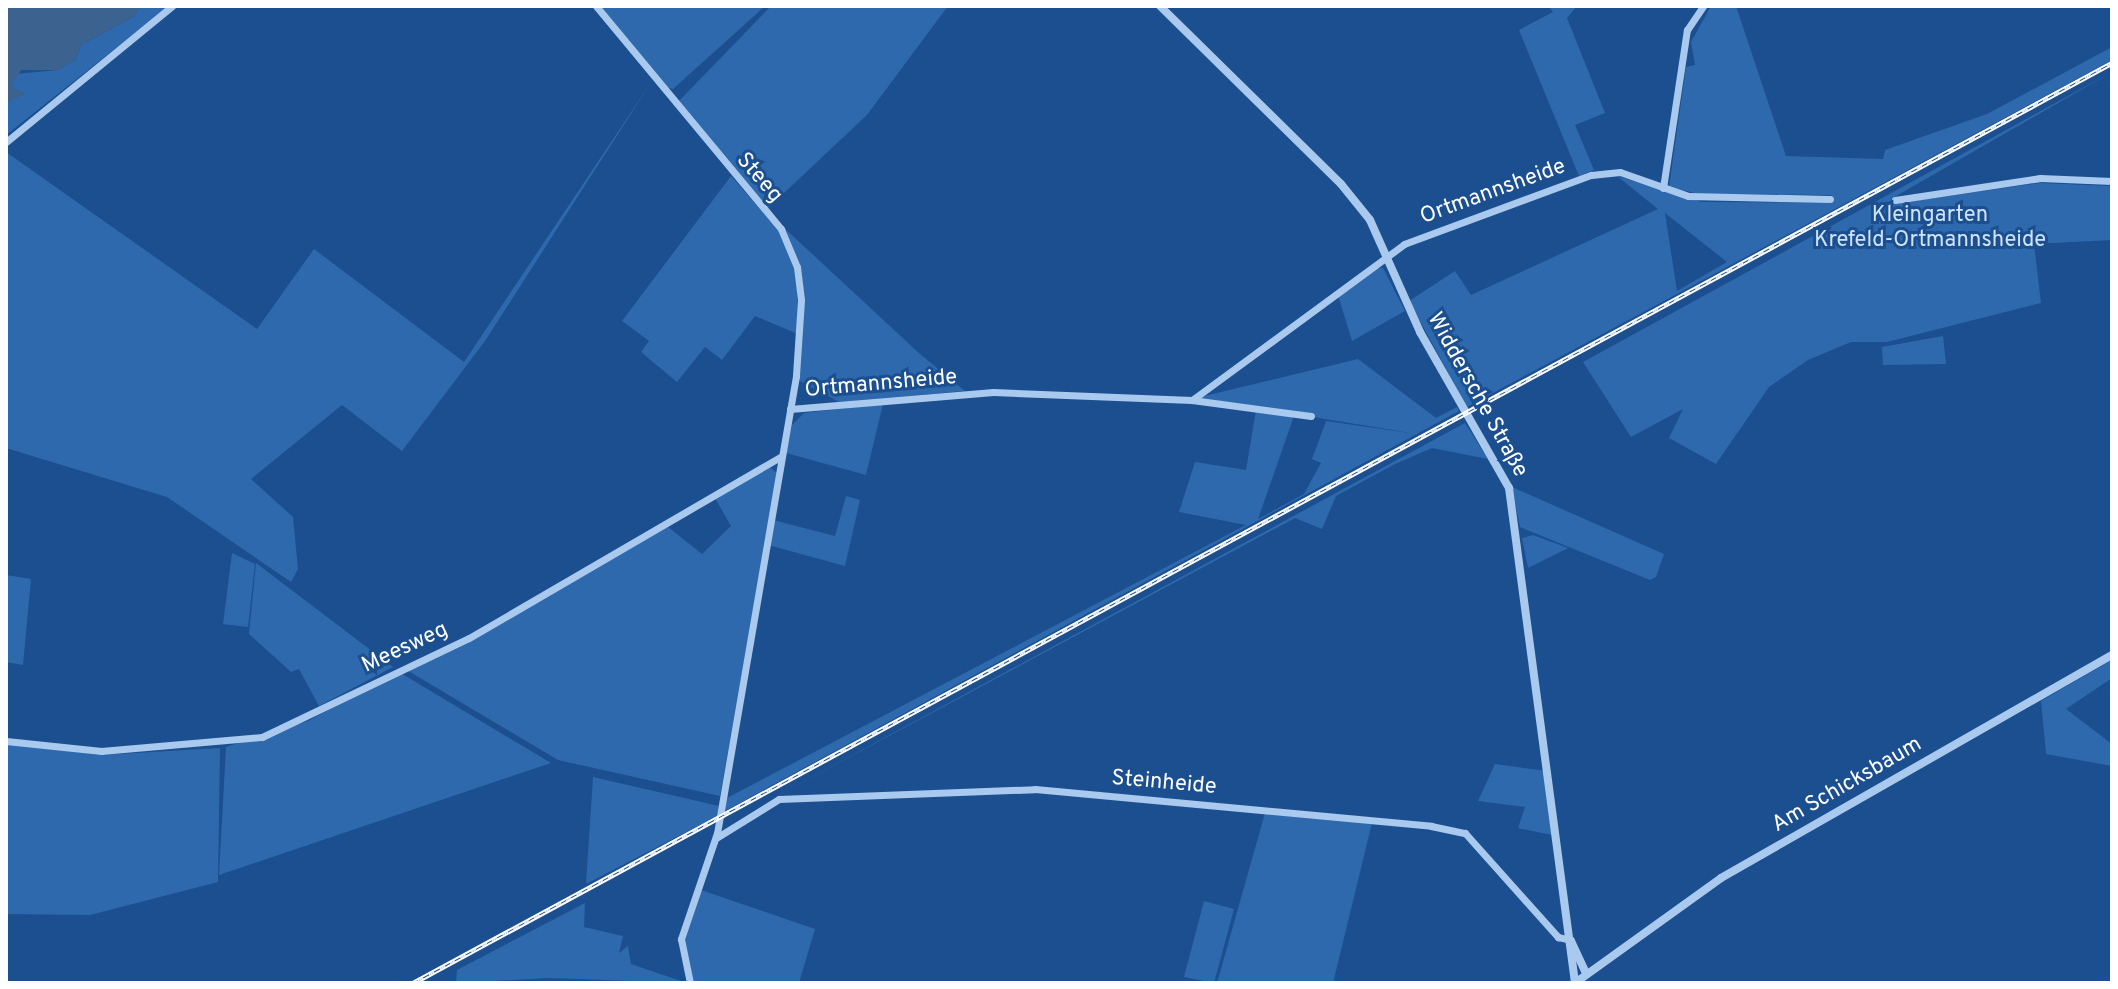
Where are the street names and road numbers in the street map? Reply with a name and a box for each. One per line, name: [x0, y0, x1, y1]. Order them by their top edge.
street label: Steeg: [730, 147, 788, 209]
street label: Ortmannsheide: [1417, 153, 1569, 231]
street label: Widdersche Straße: [1421, 308, 1533, 482]
street label: Ortmannsheide: [804, 364, 958, 404]
street label: Meesweg: [358, 617, 452, 679]
street label: Am Schicksbaum: [1767, 731, 1927, 839]
street label: Steinheide: [1110, 765, 1218, 801]

